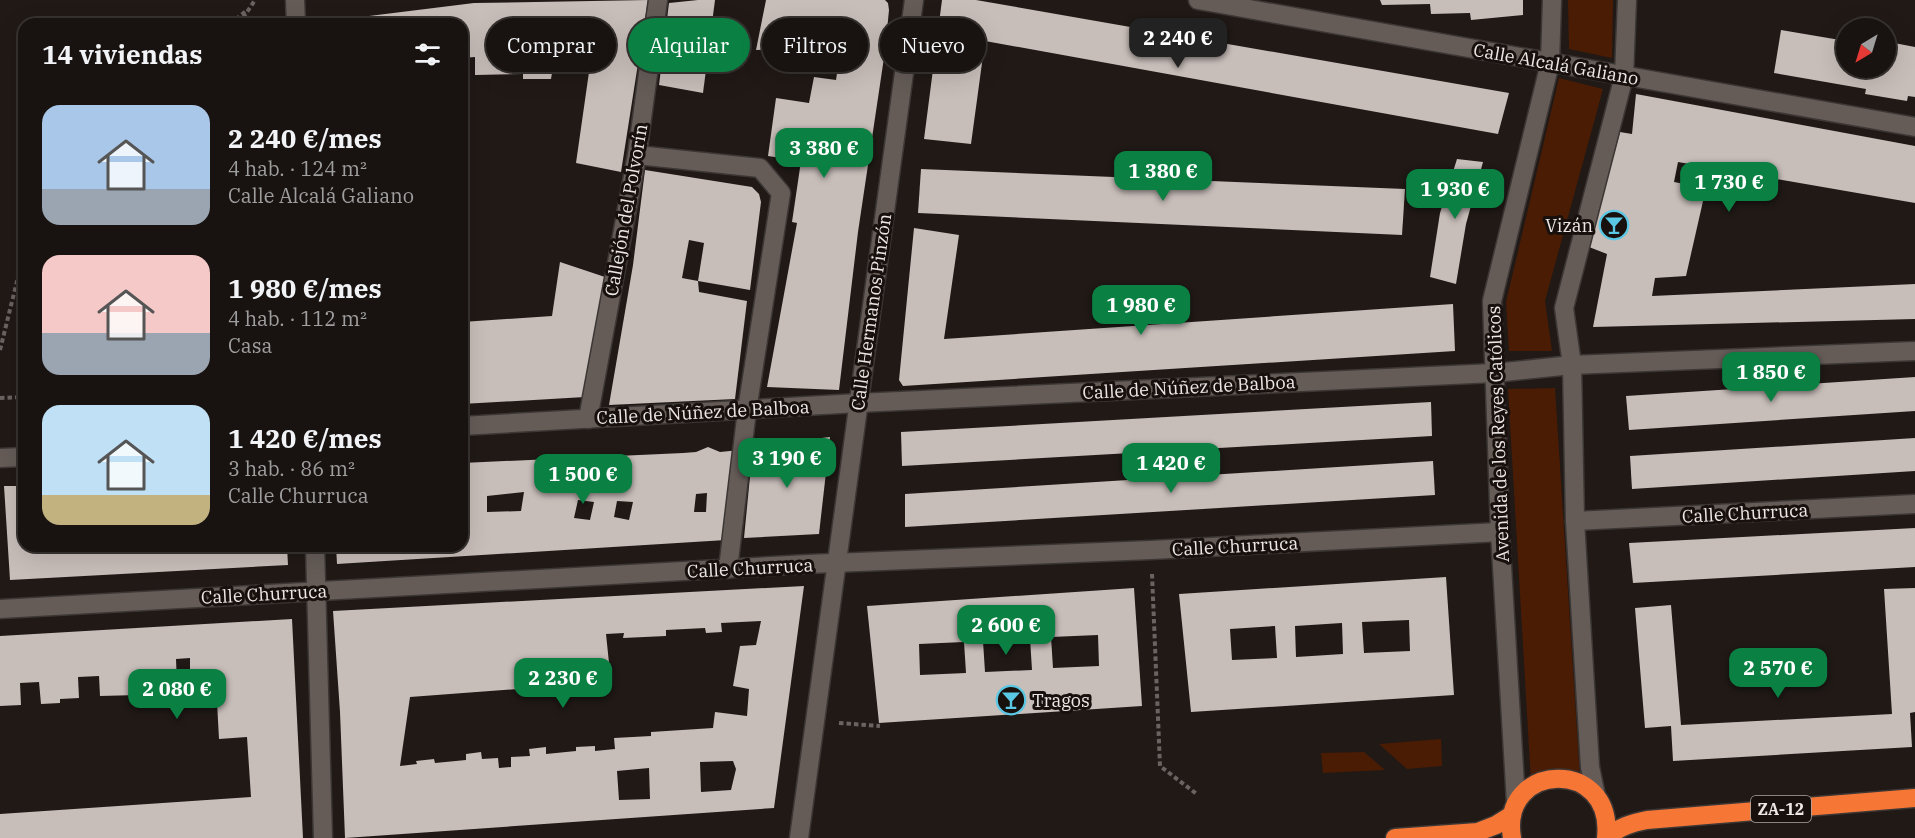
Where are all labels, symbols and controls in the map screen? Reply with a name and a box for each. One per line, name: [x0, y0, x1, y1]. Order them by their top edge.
chip: Comprar: [486, 18, 616, 72]
chip: Alquilar: [628, 18, 750, 72]
chip: Filtros: [762, 18, 868, 72]
chip: Nuevo: [880, 18, 986, 72]
pin: 2 240 €: [1123, 18, 1233, 69]
north arrow: [1836, 18, 1896, 78]
map controls: [1836, 18, 1896, 78]
text: 2 240 €: [1143, 24, 1213, 51]
text: 14 viviendas: [42, 37, 202, 71]
icon: filters: [411, 38, 444, 71]
street label: Calle Alcalá Galiano: [1472, 38, 1640, 90]
text: 2 240 €/mes: [228, 121, 382, 155]
street label: Callejón del Polvorín: [600, 122, 652, 298]
pin: 3 380 €: [769, 128, 879, 179]
icon: home: [90, 129, 162, 201]
text: 3 380 €: [789, 134, 859, 161]
pin: 1 380 €: [1108, 151, 1218, 202]
text: 4 hab. · 124 m²: [228, 155, 367, 182]
text: 1 380 €: [1128, 157, 1198, 184]
pin: 1 730 €: [1674, 162, 1784, 213]
text: 1 730 €: [1694, 168, 1764, 195]
pin: 1 930 €: [1400, 169, 1510, 220]
text: 1 930 €: [1420, 175, 1490, 202]
text: Calle Alcalá Galiano: [228, 182, 414, 209]
bar icon: Vizán: [1598, 209, 1630, 241]
street label: Calle Hermanos Pinzón: [846, 212, 896, 412]
place label: Vizán: [1545, 214, 1593, 237]
text: 1 980 €/mes: [228, 271, 382, 305]
icon: home: [90, 279, 162, 351]
pin: 1 980 €: [1086, 285, 1196, 336]
text: 1 980 €: [1106, 291, 1176, 318]
text: 4 hab. · 112 m²: [228, 305, 367, 332]
street label: Avenida de los Reyes Católicos: [1482, 305, 1514, 563]
text: Casa: [228, 332, 272, 359]
pin: 1 850 €: [1716, 352, 1826, 403]
text: 1 850 €: [1736, 358, 1806, 385]
street label: Calle de Núñez de Balboa: [1082, 370, 1296, 404]
street label: Calle de Núñez de Balboa: [596, 395, 810, 429]
text: 1 420 €/mes: [228, 421, 382, 455]
icon: home: [90, 429, 162, 501]
pin: 3 190 €: [732, 438, 842, 489]
pin: 1 420 €: [1116, 443, 1226, 494]
text: 3 190 €: [752, 444, 822, 471]
text: 1 420 €: [1136, 449, 1206, 476]
pin: 1 500 €: [528, 454, 638, 505]
text: 3 hab. · 86 m²: [228, 455, 355, 482]
text: 1 500 €: [548, 460, 618, 487]
text: Calle Churruca: [228, 482, 369, 509]
street label: Calle Churruca: [1681, 498, 1809, 528]
street label: Calle Churruca: [1171, 531, 1299, 561]
street label: Calle Churruca: [686, 553, 814, 583]
street label: Calle Churruca: [200, 579, 328, 609]
pin: 2 600 €: [951, 605, 1061, 656]
text: 2 600 €: [971, 611, 1041, 638]
pin: 2 570 €: [1723, 648, 1833, 699]
text: 2 570 €: [1743, 654, 1813, 681]
pin: 2 230 €: [508, 658, 618, 709]
text: 2 230 €: [528, 664, 598, 691]
pin: 2 080 €: [122, 669, 232, 720]
text: 2 080 €: [142, 675, 212, 702]
bar icon: Tragos: [995, 684, 1027, 716]
place label: Tragos: [1032, 689, 1090, 712]
road number: ZA-12: [1751, 796, 1811, 822]

